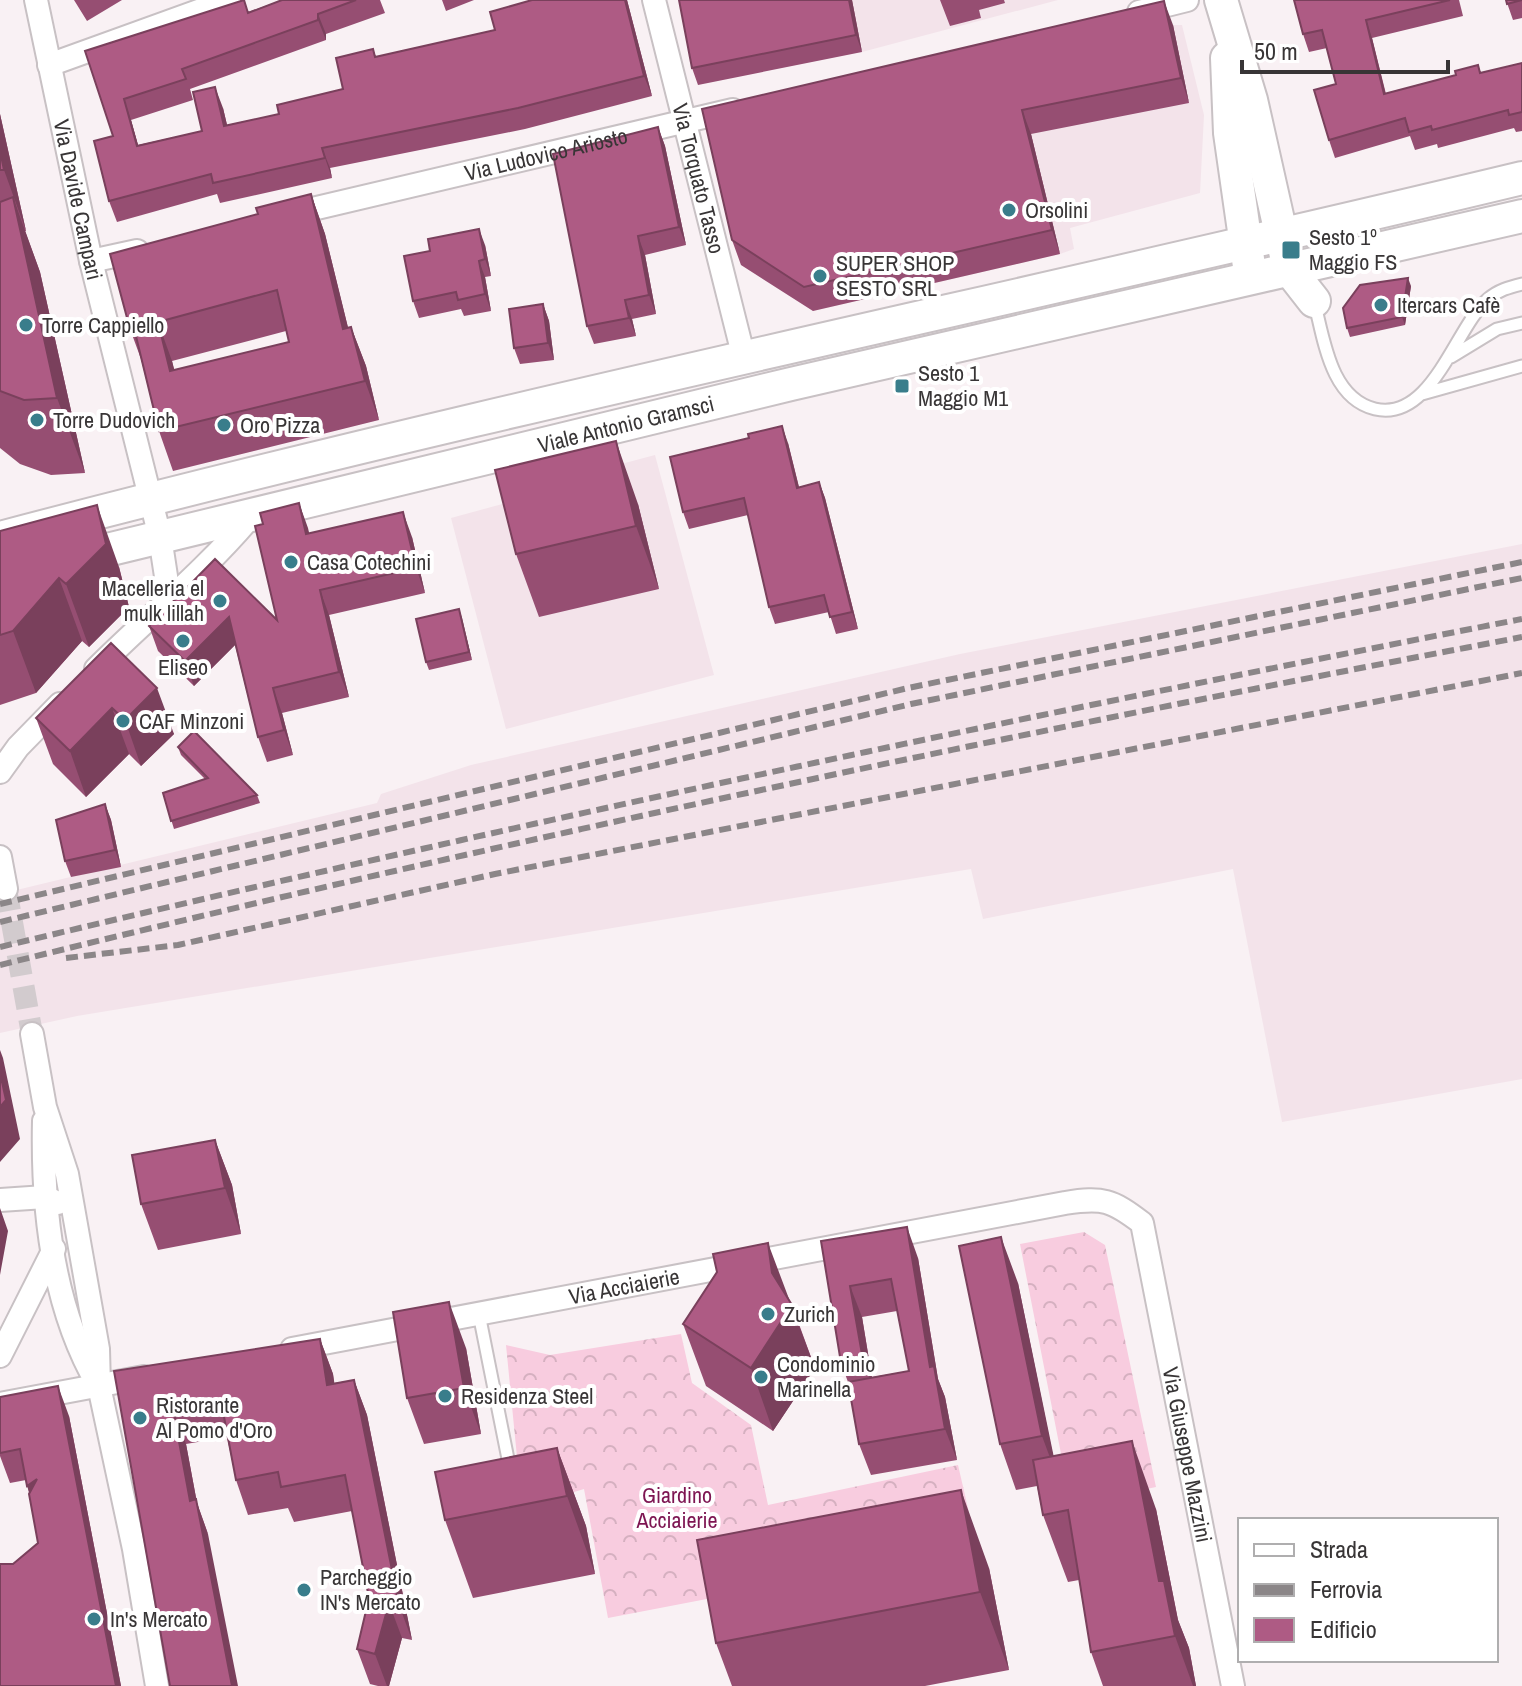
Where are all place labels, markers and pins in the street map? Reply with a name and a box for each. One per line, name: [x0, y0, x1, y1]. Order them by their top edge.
place label: Orsolini: [1025, 195, 1088, 225]
marker: Orsolini: [1000, 201, 1018, 219]
place label: Sesto 1º Maggio FS: [1309, 222, 1397, 277]
marker: Sesto 1º Maggio FS: [1280, 239, 1302, 261]
place label: SUPER SHOP SESTO SRL: [836, 248, 954, 303]
marker: SUPER SHOP SESTO SRL: [811, 267, 829, 285]
place label: Itercars Cafè: [1397, 290, 1500, 320]
marker: Itercars Cafè: [1372, 296, 1390, 314]
place label: Torre Cappiello: [42, 310, 164, 340]
marker: Torre Cappiello: [17, 316, 35, 334]
place label: Sesto 1 Maggio M1: [918, 358, 1008, 413]
marker: Sesto 1 Maggio M1: [893, 377, 911, 395]
place label: Torre Dudovich: [53, 405, 175, 435]
place label: Oro Pizza: [240, 410, 320, 440]
marker: Torre Dudovich: [28, 411, 46, 429]
marker: Oro Pizza: [215, 416, 233, 434]
place label: Casa Cotechini: [307, 547, 431, 577]
marker: Casa Cotechini: [282, 553, 300, 571]
place label: Macelleria el mulk lillah: [102, 573, 204, 628]
marker: Macelleria el mulk lillah: [211, 592, 229, 610]
marker: Eliseo: [174, 632, 192, 650]
place label: Eliseo: [158, 652, 208, 682]
place label: CAF Minzoni: [139, 706, 244, 736]
marker: CAF Minzoni: [114, 712, 132, 730]
place label: Zurich: [784, 1299, 835, 1329]
marker: Zurich: [759, 1305, 777, 1323]
place label: Condominio Marinella: [777, 1349, 875, 1404]
marker: Condominio Marinella: [752, 1368, 770, 1386]
place label: Residenza Steel: [461, 1381, 593, 1411]
marker: Residenza Steel: [436, 1387, 454, 1405]
place label: Ristorante Al Pomo d'Oro: [155, 1390, 273, 1445]
marker: Ristorante Al Pomo d'Oro: [131, 1409, 149, 1427]
place label: Parcheggio IN's Mercato: [320, 1562, 421, 1617]
marker: Parcheggio IN's Mercato: [295, 1581, 313, 1599]
place label: In's Mercato: [110, 1604, 208, 1634]
marker: In's Mercato: [85, 1610, 103, 1628]

